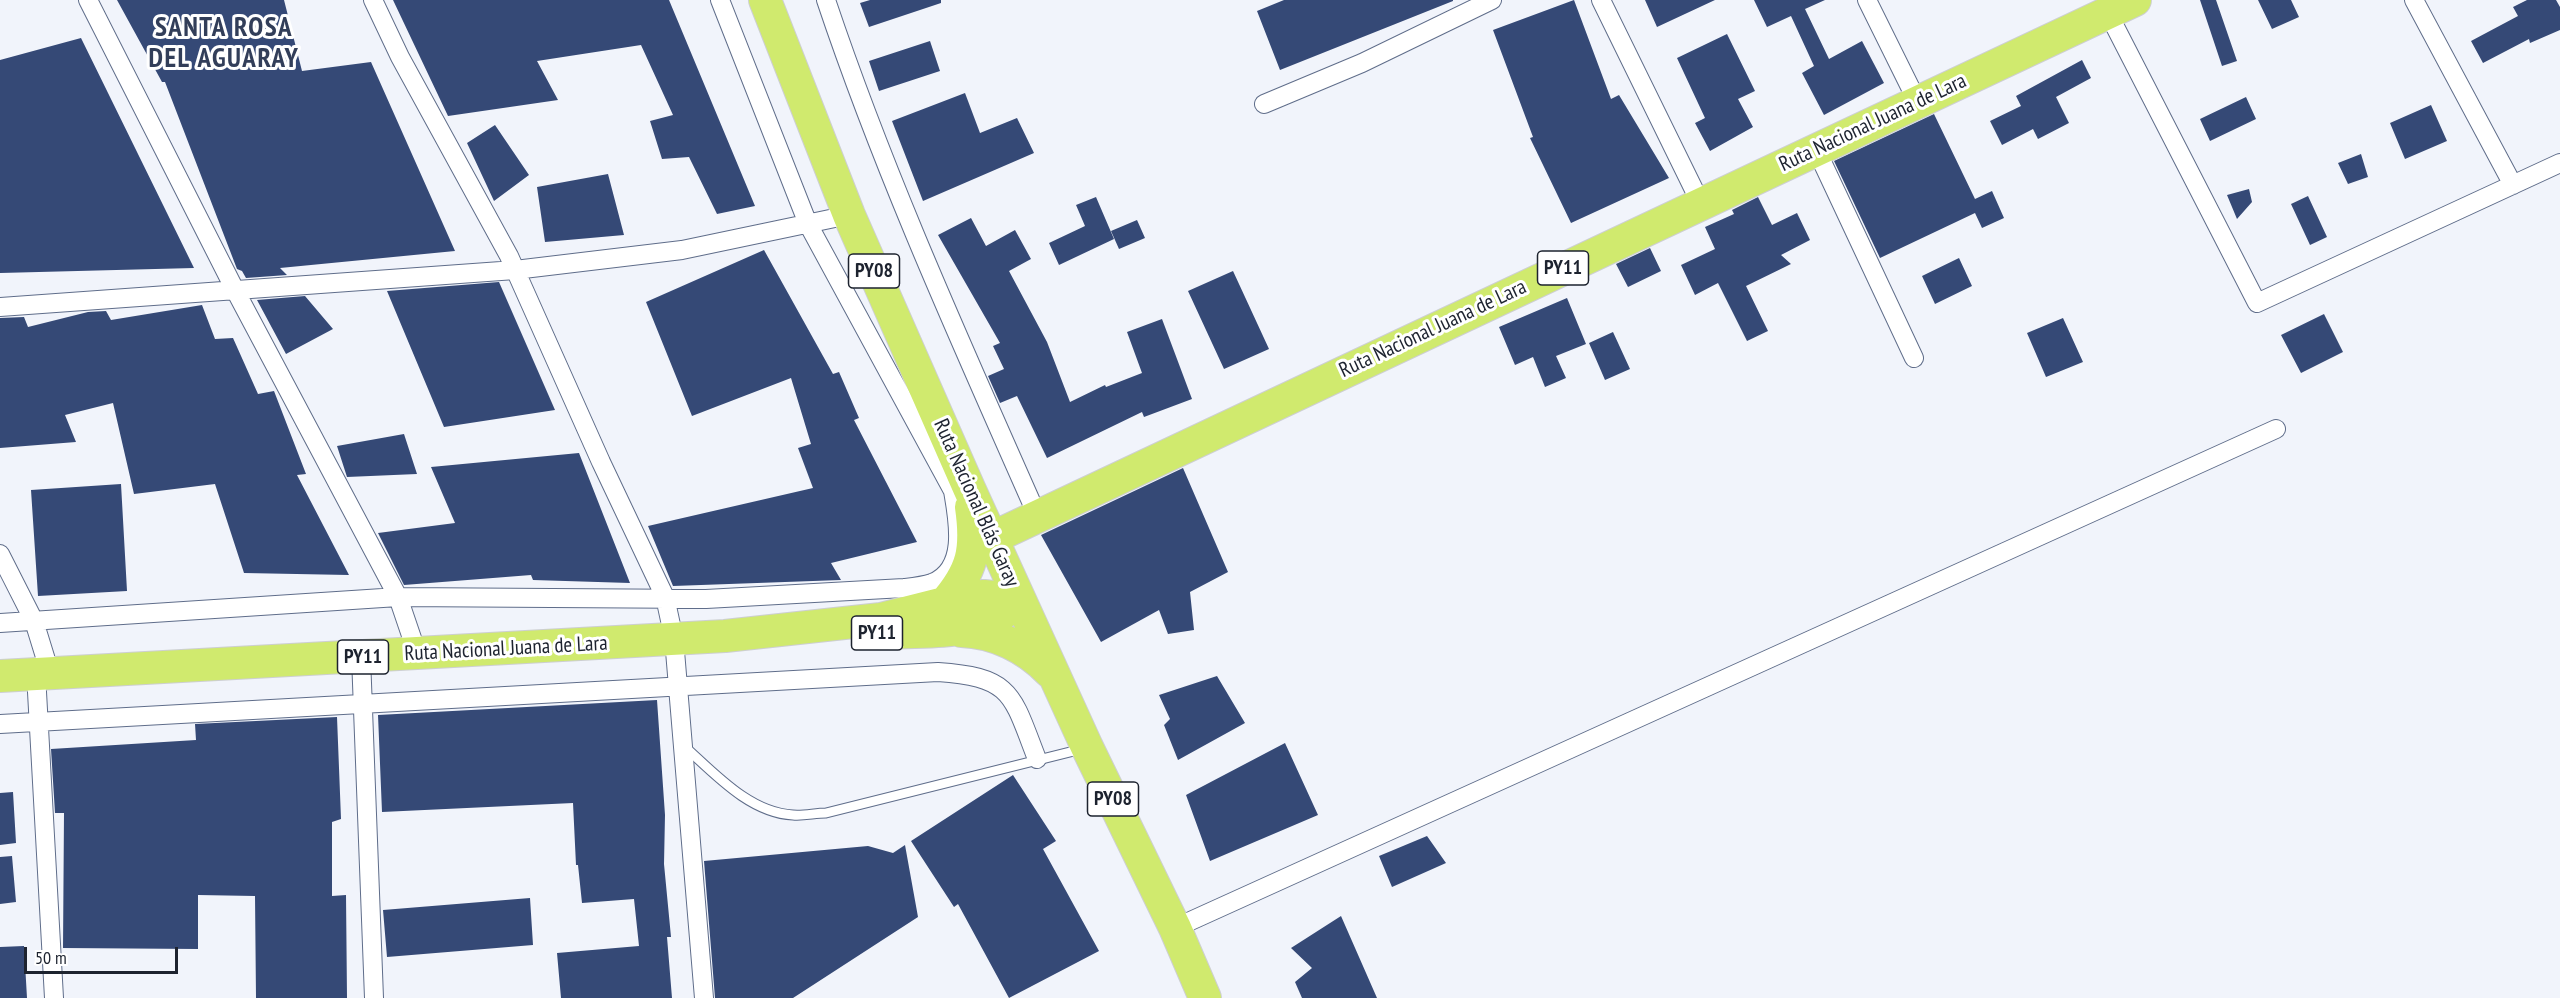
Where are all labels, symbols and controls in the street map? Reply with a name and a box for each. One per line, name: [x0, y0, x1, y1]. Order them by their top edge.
district label: SANTA ROSA DEL AGUARAY: [149, 12, 299, 75]
street label: Ruta Nacional Juana de Lara: [1775, 69, 1971, 177]
road number: PY11: [1538, 251, 1588, 285]
road number: PY08: [848, 254, 900, 288]
street label: Ruta Nacional Juana de Lara: [1335, 275, 1531, 383]
street label: Ruta Nacional Blás Garay: [928, 415, 1024, 591]
road number: PY11: [852, 616, 902, 650]
street label: Ruta Nacional Juana de Lara: [404, 631, 608, 667]
road number: PY11: [338, 640, 388, 674]
road number: PY08: [1088, 782, 1138, 816]
scale bar: [27, 935, 182, 973]
text: 50 m: [35, 946, 67, 969]

